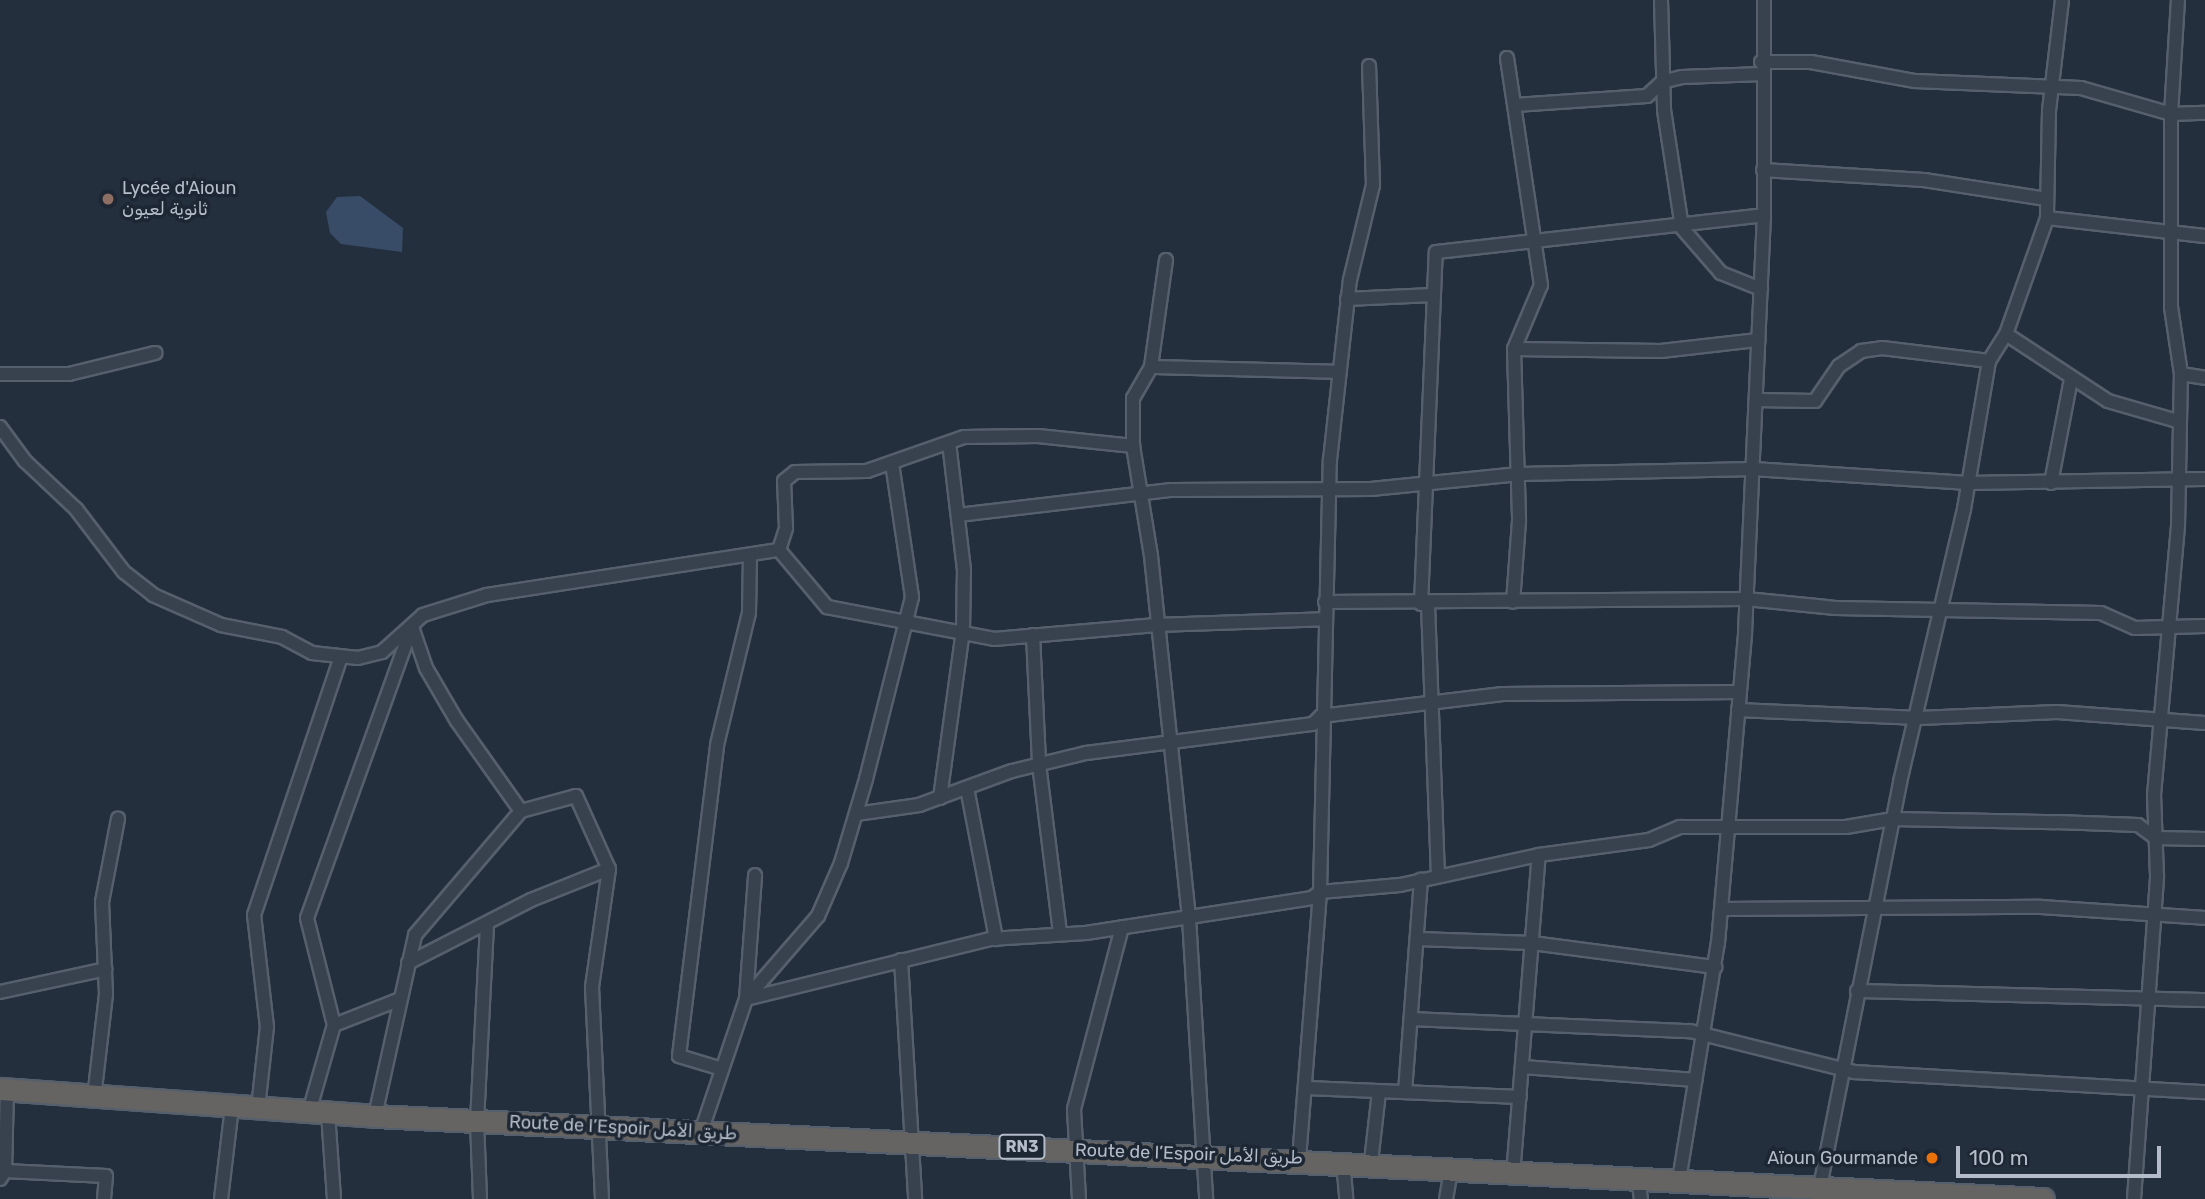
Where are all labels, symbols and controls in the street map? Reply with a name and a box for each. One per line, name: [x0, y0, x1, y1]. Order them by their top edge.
place label: Lycée d'Aioun ثانوية لعيون: [122, 178, 236, 220]
marker: Lycée d'Aioun ثانوية لعيون: [100, 191, 116, 207]
street label: Route de l’Espoir طريق الأمل: [508, 1111, 738, 1145]
scale bar: [1960, 1132, 2165, 1176]
road number: RN3: [998, 1134, 1046, 1160]
street label: Route de l’Espoir طريق الأمل: [1074, 1139, 1304, 1169]
text: 100 m: [1969, 1145, 2028, 1170]
place label: Aïoun Gourmande: [1767, 1147, 1918, 1169]
marker: Aïoun Gourmande: [1924, 1150, 1940, 1166]

